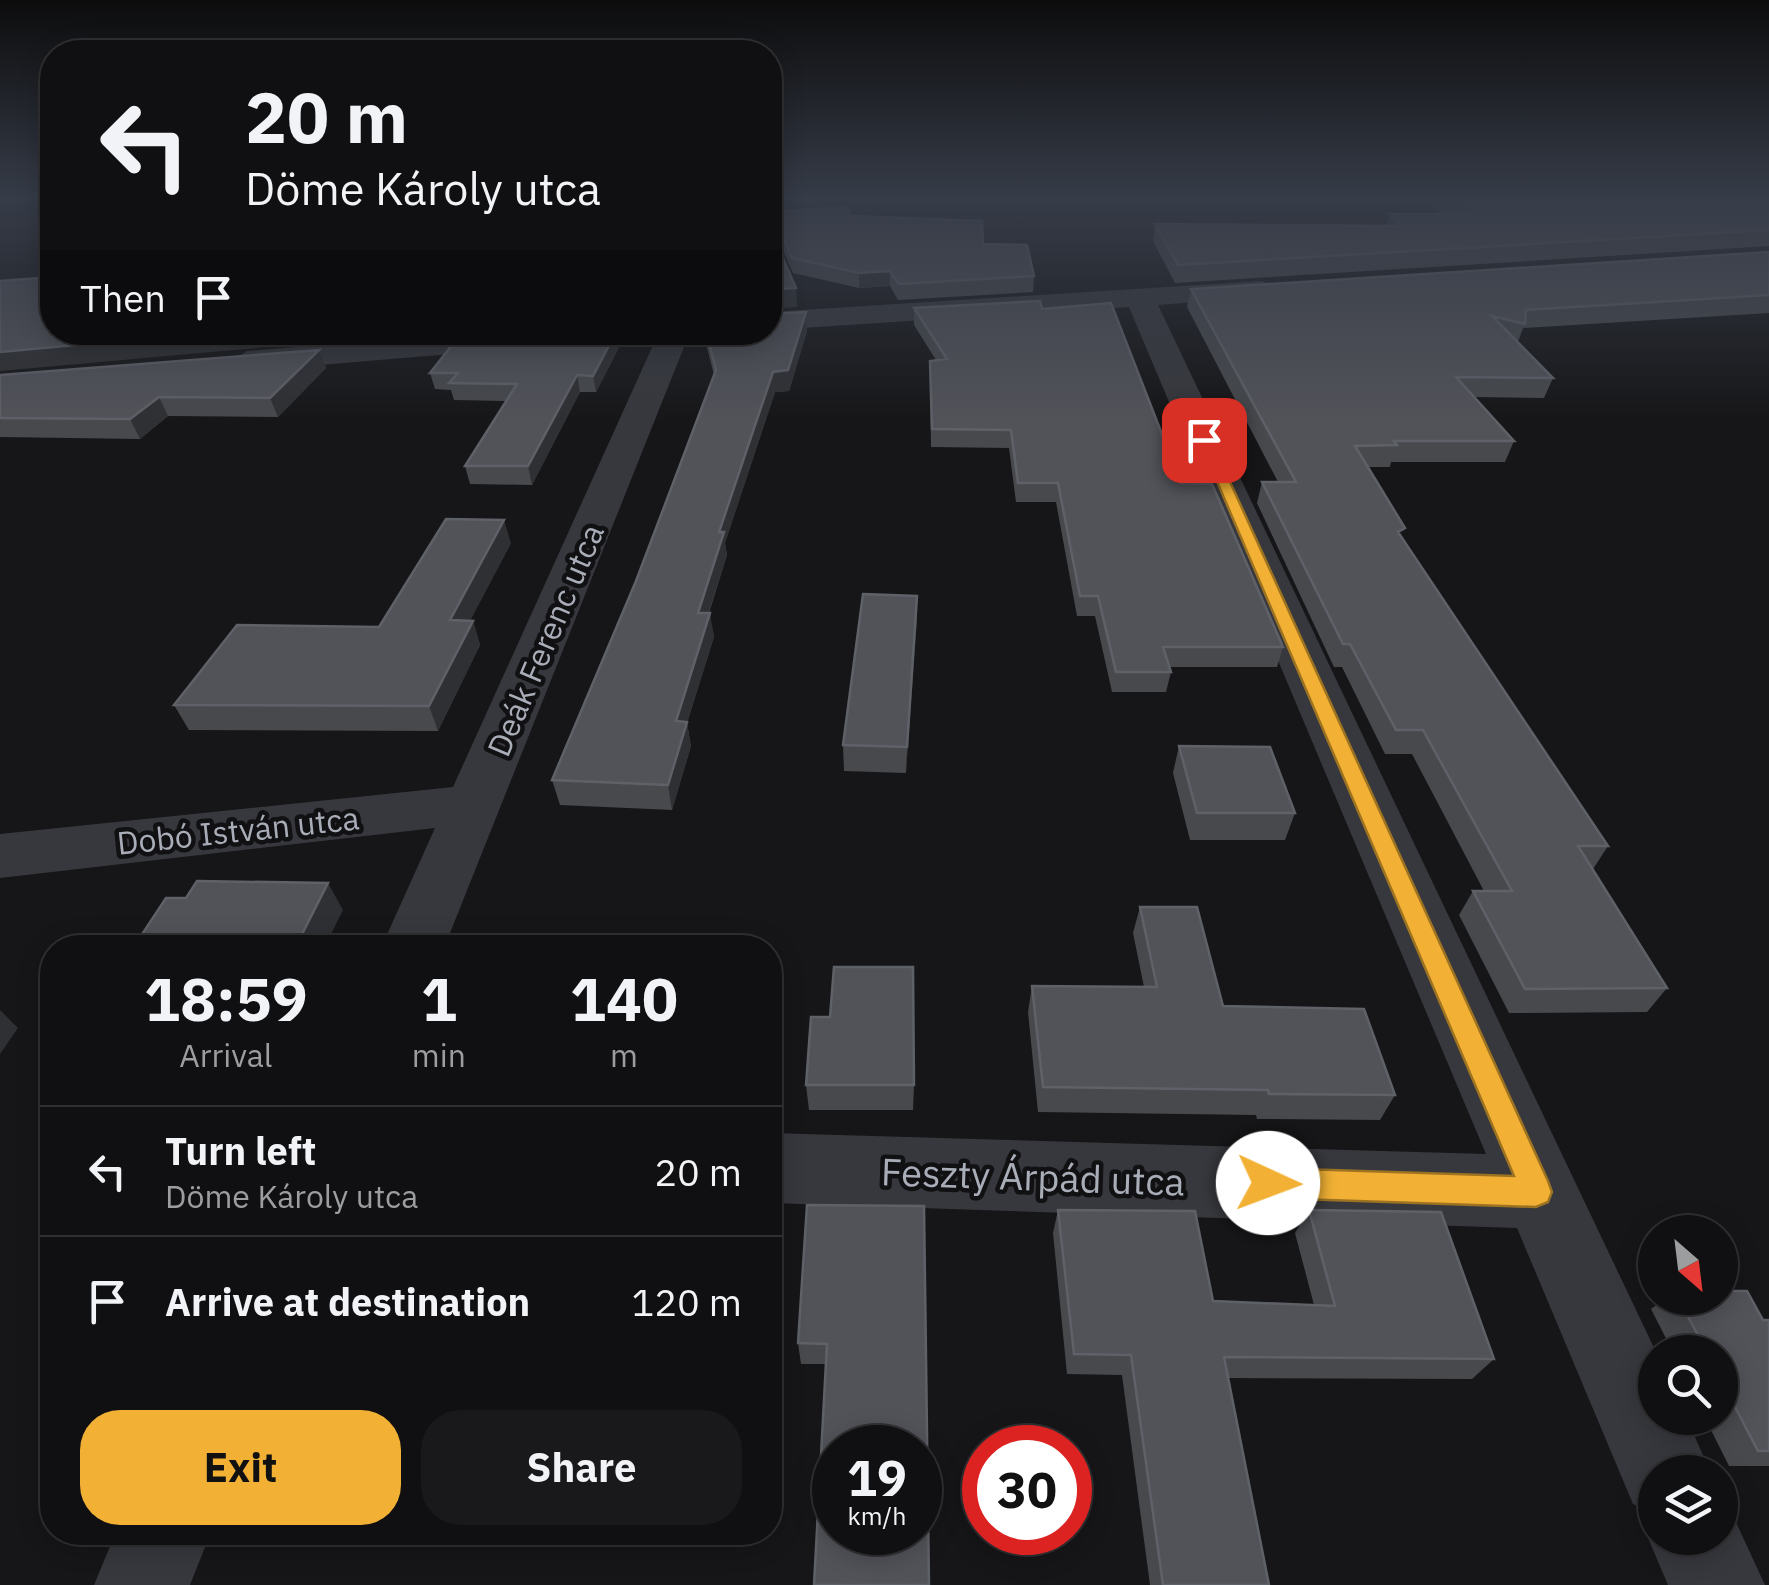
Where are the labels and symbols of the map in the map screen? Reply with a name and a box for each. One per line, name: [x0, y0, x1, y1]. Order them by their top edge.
pin: [1162, 398, 1247, 483]
street label: Deák Ferenc utca: [477, 517, 613, 763]
street label: Dobó István utca: [115, 796, 361, 864]
position arrow: [1216, 1131, 1320, 1235]
street label: Feszty Árpád utca: [880, 1146, 1186, 1206]
north arrow: [1638, 1215, 1738, 1315]
speed limit sign: 30: [962, 1425, 1092, 1555]

